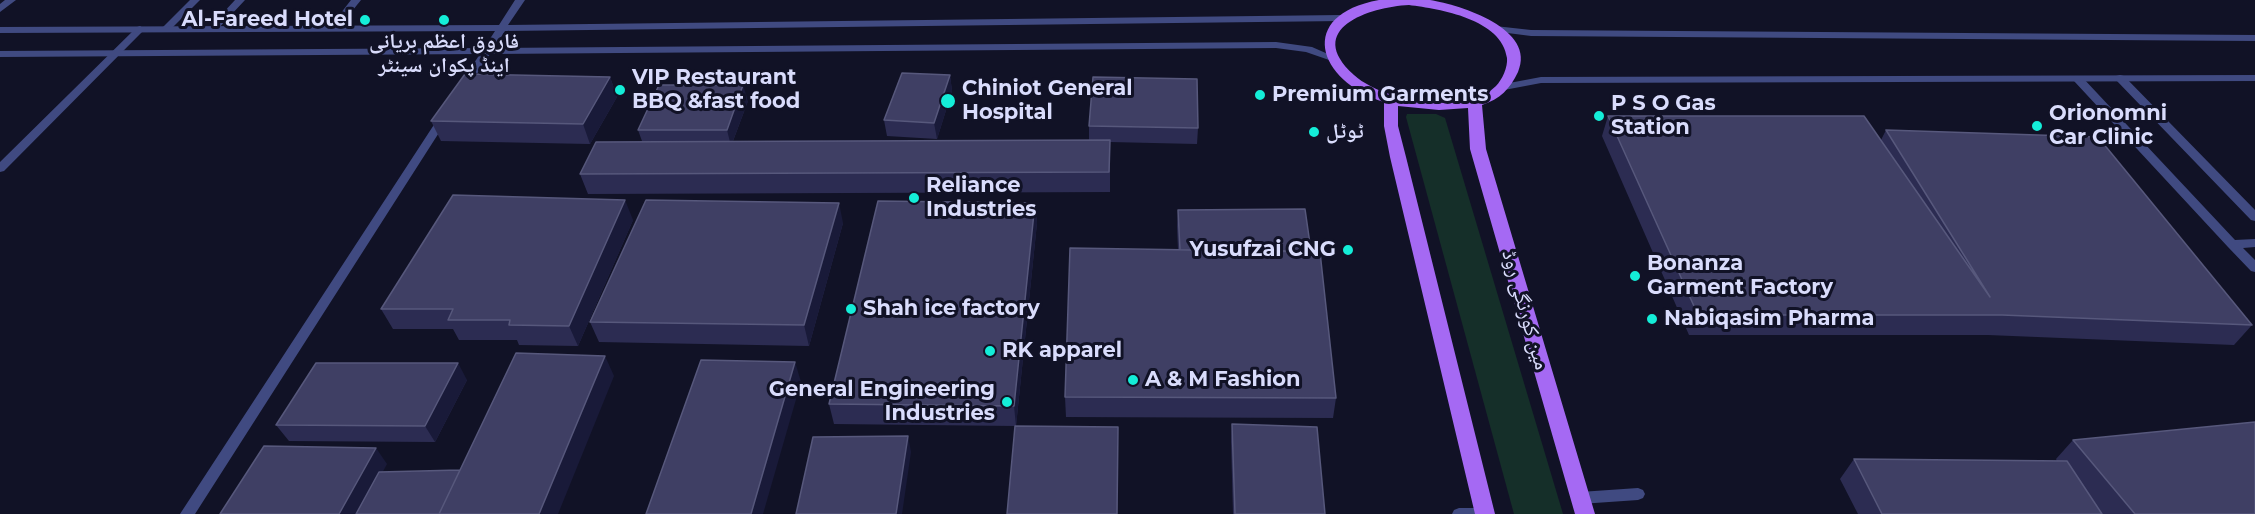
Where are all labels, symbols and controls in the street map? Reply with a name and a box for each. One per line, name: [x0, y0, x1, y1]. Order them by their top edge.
place label: Al-Fareed Hotel: [181, 7, 353, 33]
marker: Al-Fareed Hotel: [358, 13, 372, 27]
marker: فاروق اعظم بریانی اینڈ پکوان سینٹر: [437, 13, 451, 27]
place label: فاروق اعظم بریانی اینڈ پکوان سینٹر: [369, 29, 519, 79]
place label: VIP Restaurant BBQ &fast food: [632, 65, 800, 115]
place label: Chiniot General Hospital: [962, 76, 1132, 126]
place label: Premium Garments: [1272, 82, 1488, 108]
marker: VIP Restaurant BBQ &fast food: [613, 83, 627, 97]
marker: Premium Garments: [1253, 88, 1267, 102]
place label: P S O Gas Station: [1611, 91, 1716, 141]
marker: Chiniot General Hospital: [939, 92, 957, 110]
place label: Orionomni Car Clinic: [2049, 101, 2167, 151]
marker: P S O Gas Station: [1592, 109, 1606, 123]
place label: ٹوٹل: [1326, 119, 1364, 145]
marker: Orionomni Car Clinic: [2030, 119, 2044, 133]
marker: ٹوٹل: [1307, 125, 1321, 139]
place label: Reliance Industries: [926, 173, 1036, 223]
marker: Reliance Industries: [907, 191, 921, 205]
place label: Yusufzai CNG: [1189, 237, 1336, 263]
marker: Yusufzai CNG: [1341, 243, 1355, 257]
street label: مین کورنگی روڈ: [1496, 247, 1554, 373]
place label: Bonanza Garment Factory: [1647, 251, 1833, 301]
marker: Bonanza Garment Factory: [1628, 269, 1642, 283]
place label: Shah ice factory: [863, 296, 1040, 322]
marker: Shah ice factory: [844, 302, 858, 316]
place label: Nabiqasim Pharma: [1664, 306, 1874, 332]
marker: Nabiqasim Pharma: [1645, 312, 1659, 326]
place label: RK apparel: [1002, 338, 1122, 364]
marker: RK apparel: [983, 344, 997, 358]
place label: A & M Fashion: [1145, 367, 1301, 393]
marker: A & M Fashion: [1126, 373, 1140, 387]
place label: General Engineering Industries: [769, 377, 995, 427]
marker: General Engineering Industries: [1000, 395, 1014, 409]

